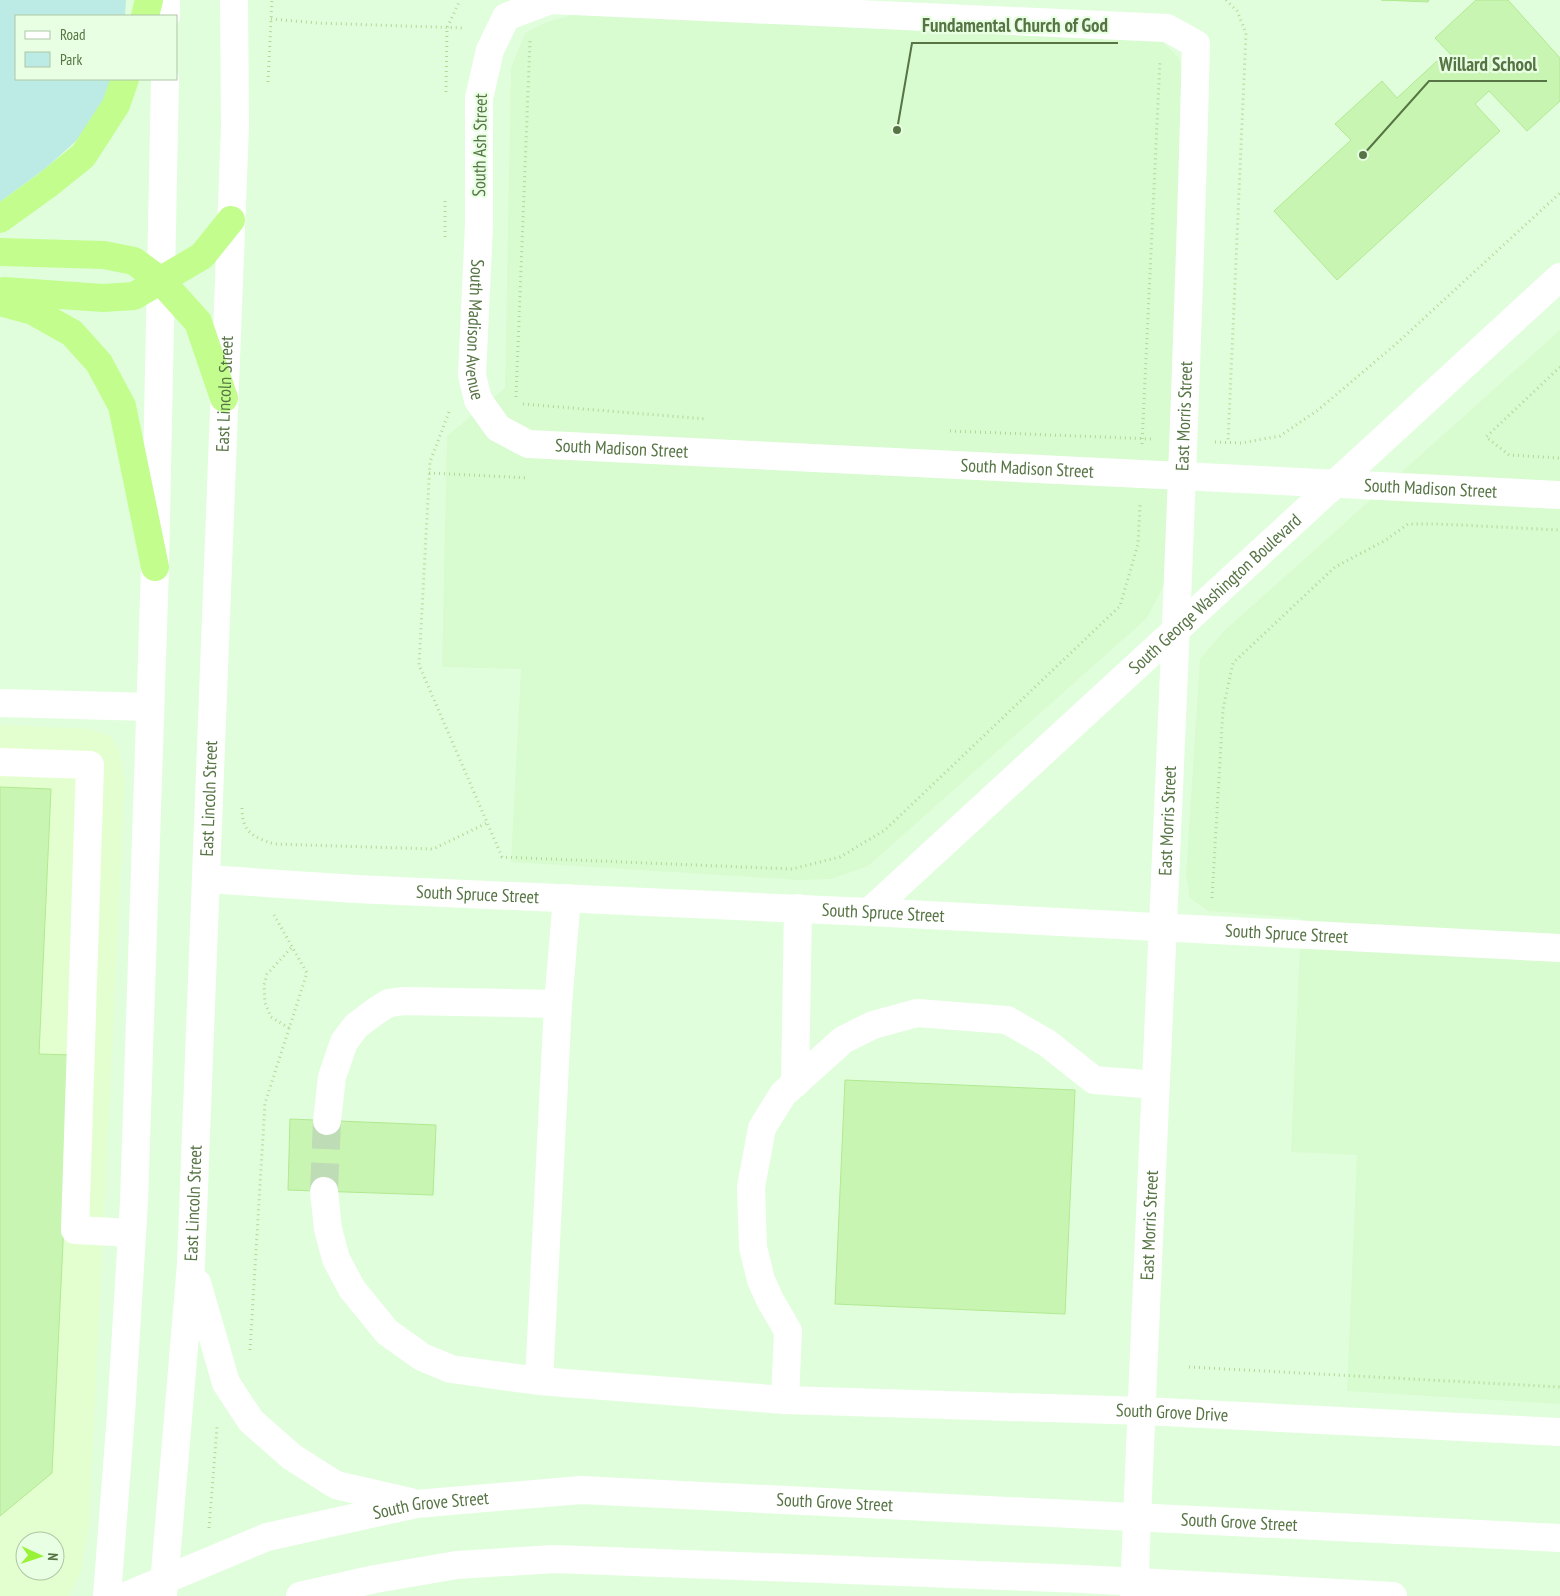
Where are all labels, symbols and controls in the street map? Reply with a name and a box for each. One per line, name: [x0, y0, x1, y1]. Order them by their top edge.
callout: Fundamental Church of God: [912, 9, 1118, 43]
text: Fundamental Church of God: [922, 13, 1108, 37]
legend: [15, 15, 178, 80]
text: Road: [60, 25, 86, 44]
callout: Willard School: [1429, 47, 1547, 81]
text: Park: [60, 50, 82, 69]
text: Willard School: [1438, 52, 1537, 76]
street label: South Ash Street: [467, 93, 492, 197]
street label: South Madison Avenue: [461, 259, 490, 402]
street label: East Lincoln Street: [210, 335, 238, 452]
street label: East Morris Street: [1170, 361, 1197, 471]
street label: South Madison Street: [554, 433, 689, 463]
street label: South Madison Street: [960, 453, 1094, 483]
street label: South Madison Street: [1363, 473, 1498, 503]
street label: South George Washington Boulevard: [1124, 508, 1306, 679]
street label: East Lincoln Street: [195, 740, 222, 857]
street label: East Morris Street: [1153, 765, 1181, 876]
street label: South Spruce Street: [416, 880, 540, 908]
street label: South Spruce Street: [821, 898, 945, 927]
street label: South Spruce Street: [1225, 919, 1349, 948]
street label: East Lincoln Street: [179, 1145, 207, 1262]
street label: East Morris Street: [1135, 1170, 1163, 1281]
street label: South Grove Drive: [1116, 1398, 1229, 1426]
street label: South Grove Street: [371, 1486, 490, 1524]
street label: South Grove Street: [776, 1488, 894, 1516]
street label: South Grove Street: [1180, 1507, 1298, 1536]
north arrow: [15, 1531, 65, 1581]
text: N: [44, 1552, 62, 1561]

